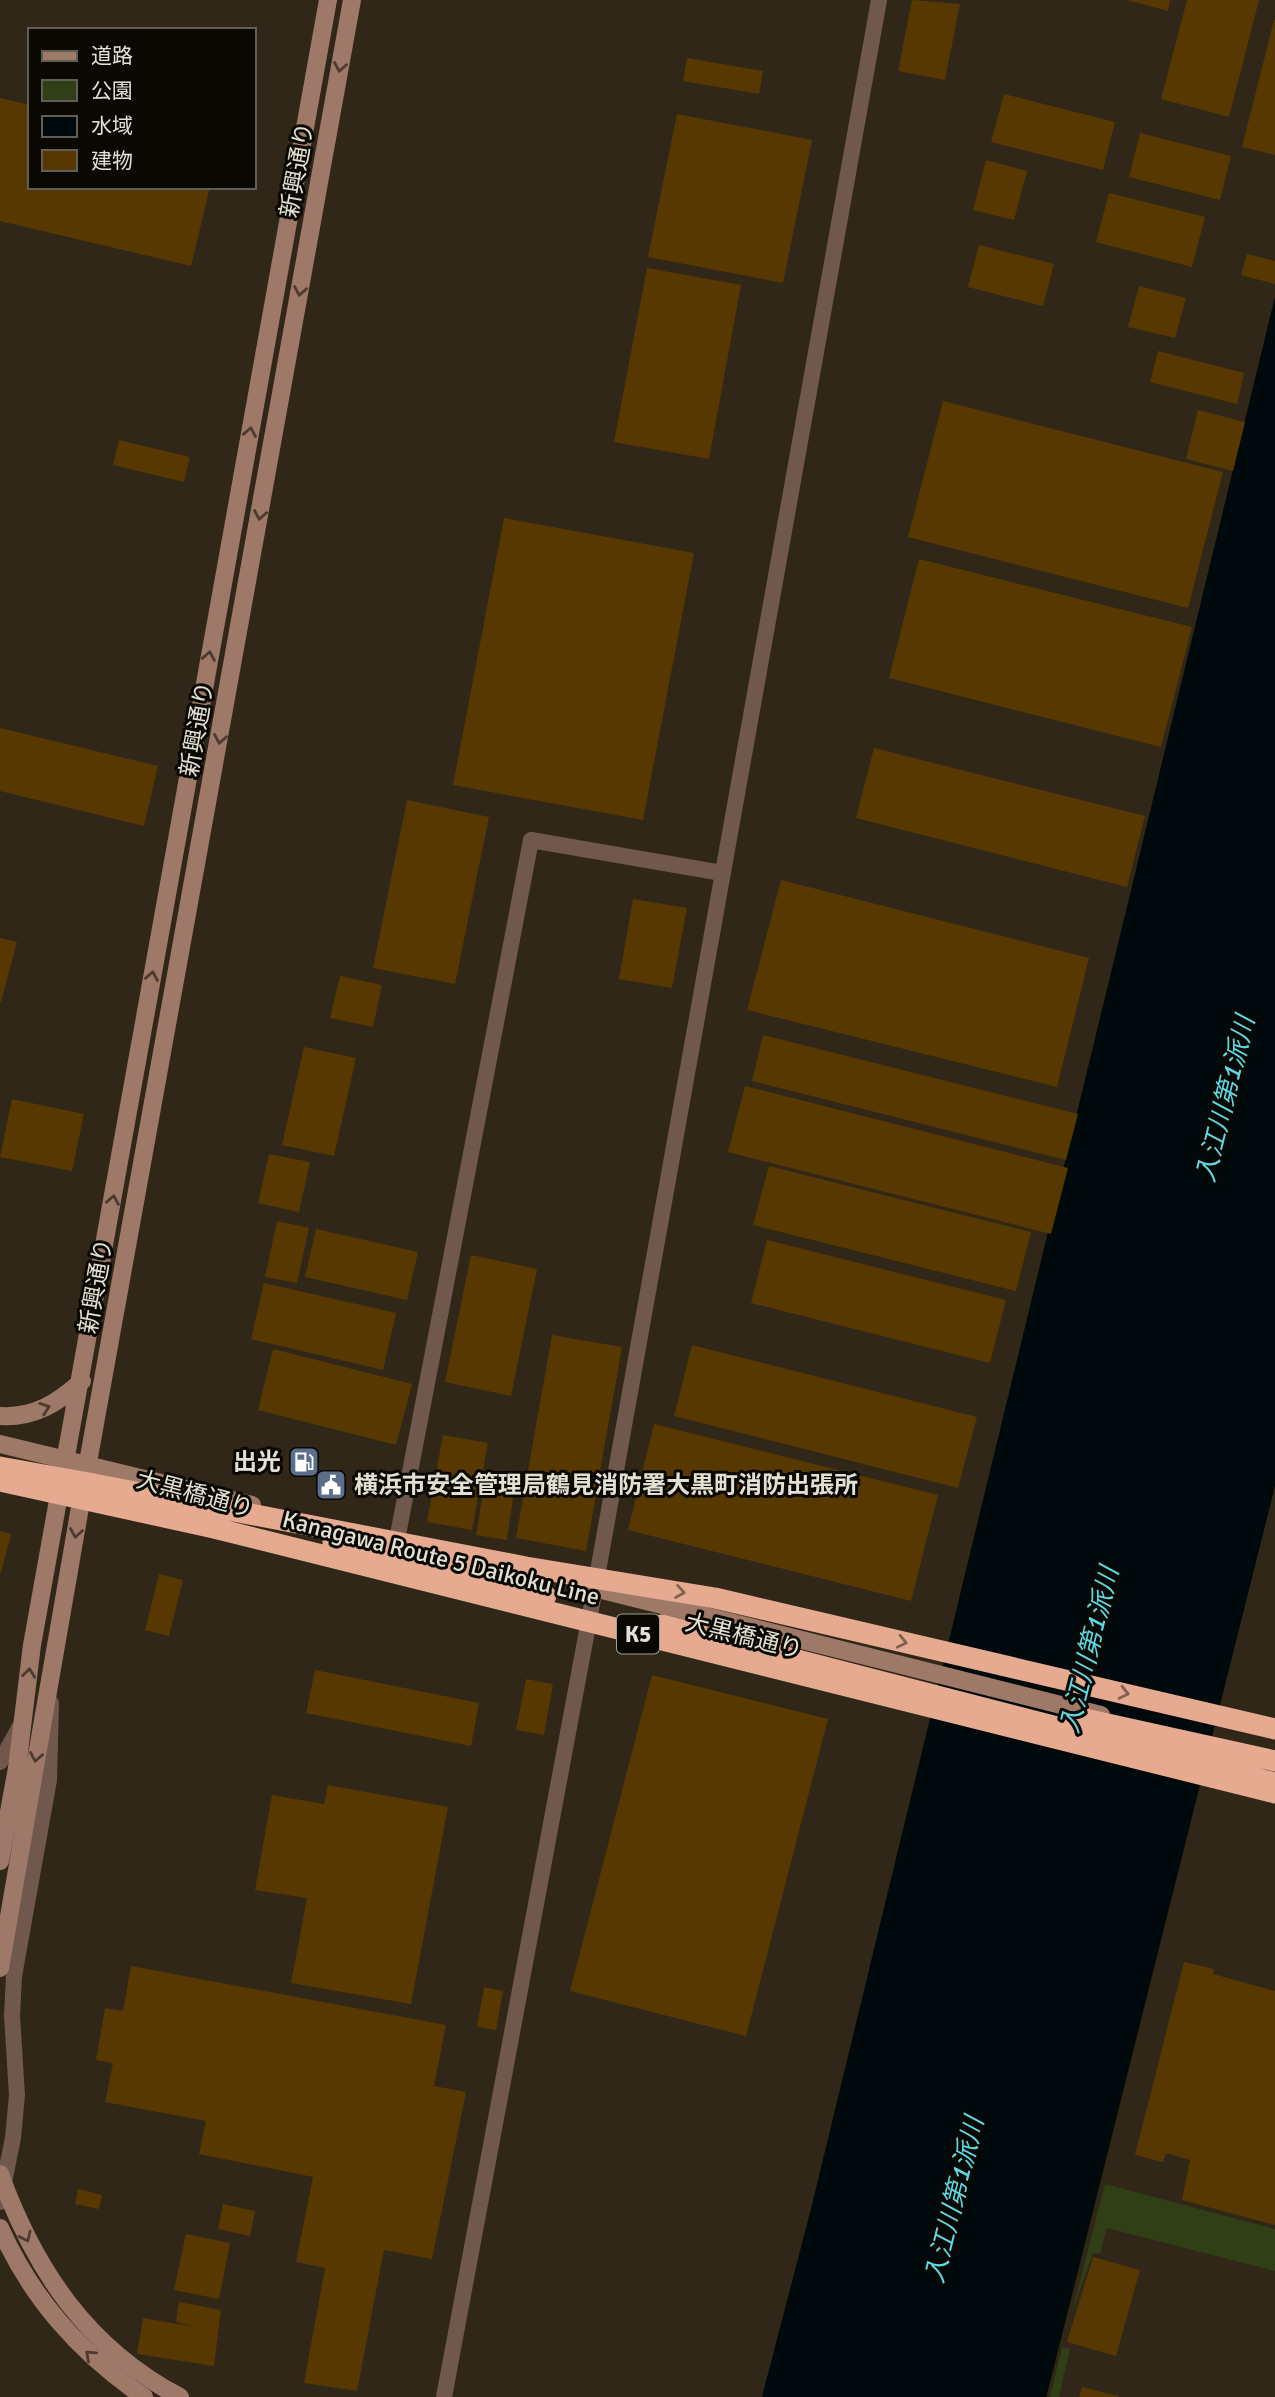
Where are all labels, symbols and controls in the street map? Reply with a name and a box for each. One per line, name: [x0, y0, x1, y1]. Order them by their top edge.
legend: [28, 28, 256, 189]
text: 道路: [91, 43, 133, 69]
one-way arrow: [333, 61, 348, 73]
text: 公園: [91, 78, 133, 104]
text: 水域: [91, 113, 133, 139]
street label: 新興通り: [274, 120, 320, 220]
text: 建物: [91, 148, 133, 174]
one-way arrow: [293, 285, 308, 297]
one-way arrow: [241, 426, 256, 438]
one-way arrow: [253, 509, 268, 521]
one-way arrow: [201, 650, 216, 661]
street label: 新興通り: [174, 679, 220, 779]
one-way arrow: [213, 733, 228, 745]
one-way arrow: [144, 970, 159, 982]
water label: 入江川第1派川: [1190, 1010, 1263, 1185]
one-way arrow: [105, 1194, 120, 1206]
street label: 新興通り: [73, 1236, 119, 1336]
one-way arrow: [38, 1402, 51, 1416]
fuel station icon: 出光: [287, 1445, 321, 1479]
place label: 出光: [233, 1447, 281, 1477]
street label: 大黒橋通り: [133, 1464, 257, 1524]
public building icon: 横浜市安全管理局鶴見消防署大黒町消防出張所: [314, 1468, 348, 1502]
place label: 横浜市安全管理局鶴見消防署大黒町消防出張所: [354, 1470, 858, 1500]
street label: Kanagawa Route 5 Daikoku Line: [279, 1504, 603, 1612]
one-way arrow: [69, 1527, 84, 1539]
water label: 入江川第1派川: [1054, 1561, 1127, 1736]
one-way arrow: [674, 1584, 686, 1599]
street label: 大黒橋通り: [682, 1607, 806, 1665]
road number: K5: [617, 1614, 659, 1653]
one-way arrow: [896, 1633, 908, 1648]
one-way arrow: [21, 1667, 36, 1678]
one-way arrow: [1117, 1685, 1129, 1699]
one-way arrow: [29, 1751, 44, 1762]
water label: 入江川第1派川: [919, 2111, 992, 2286]
one-way arrow: [18, 2230, 32, 2242]
one-way arrow: [85, 2351, 98, 2363]

